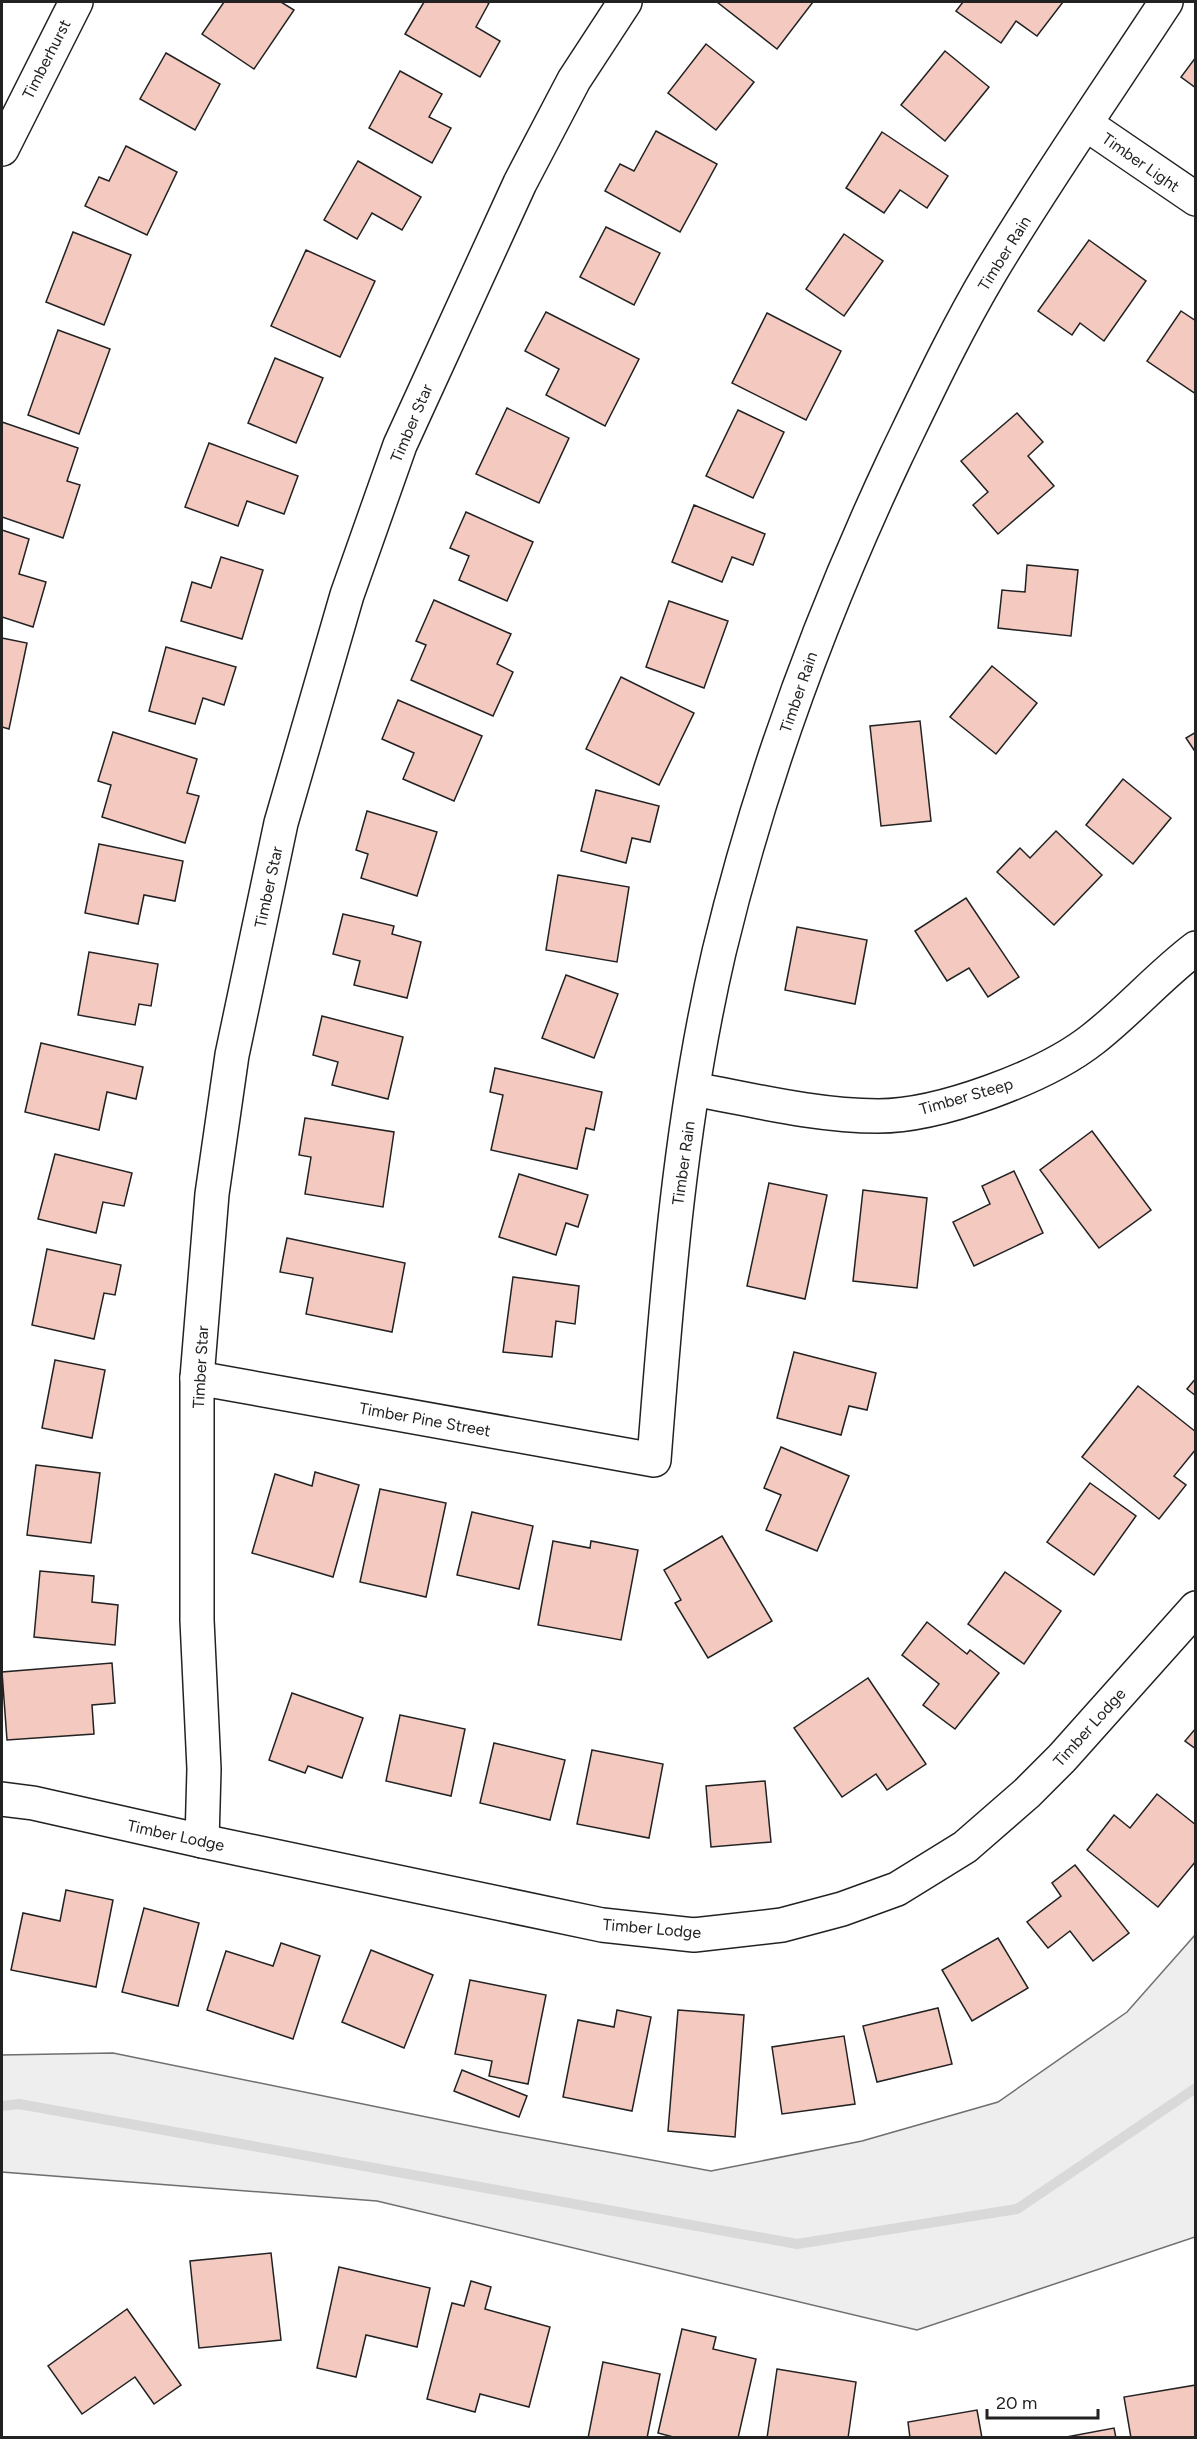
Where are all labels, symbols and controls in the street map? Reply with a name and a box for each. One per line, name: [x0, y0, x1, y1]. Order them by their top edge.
street label: Timberhurst: [18, 16, 75, 102]
street label: Timber Light: [1098, 129, 1183, 196]
street label: Timber Rain: [974, 212, 1035, 294]
street label: Timber Star: [386, 381, 437, 465]
street label: Timber Rain: [776, 649, 821, 735]
street label: Timber Star: [251, 844, 287, 930]
street label: Timber Steep: [917, 1074, 1015, 1119]
street label: Timber Rain: [668, 1120, 699, 1206]
street label: Timber Star: [189, 1324, 212, 1409]
street label: Timber Pine Street: [358, 1399, 492, 1440]
street label: Timber Lodge: [1049, 1684, 1130, 1770]
street label: Timber Lodge: [126, 1816, 226, 1855]
street label: Timber Lodge: [602, 1915, 702, 1942]
scale bar: [987, 2382, 1098, 2420]
text: 20 m: [996, 2392, 1037, 2414]

